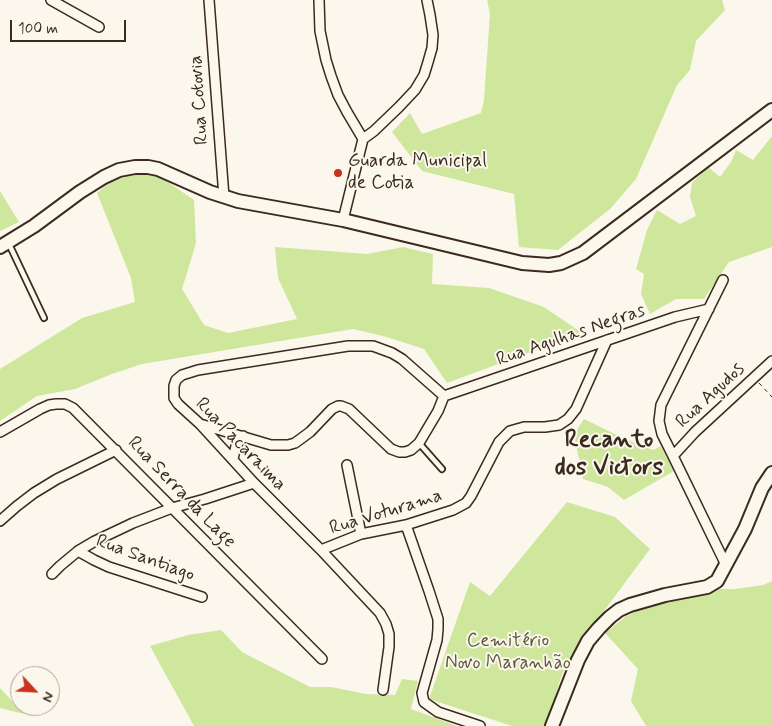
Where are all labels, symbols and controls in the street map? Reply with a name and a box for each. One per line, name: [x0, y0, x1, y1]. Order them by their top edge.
scale bar: [12, 10, 129, 42]
text: 100 m: [18, 19, 58, 39]
street label: Rua Cotovia: [185, 54, 215, 146]
place label: Guarda Municipal de Cotia: [348, 151, 487, 195]
marker: Guarda Municipal de Cotia: [332, 167, 344, 179]
street label: Rua Agulhas Negras: [494, 300, 648, 372]
street label: Rua Agudos: [672, 358, 750, 434]
street label: Rua Pacaraima: [190, 394, 290, 496]
district label: Recanto dos Victors: [555, 427, 663, 483]
street label: Rua Serra da Lage: [122, 432, 240, 554]
street label: Rua Voturama: [327, 485, 445, 541]
street label: Rua Santiago: [92, 531, 198, 587]
park label: Cemitério Novo Maranhão: [445, 631, 571, 675]
north arrow: [10, 666, 60, 716]
text: N: [38, 689, 58, 705]

